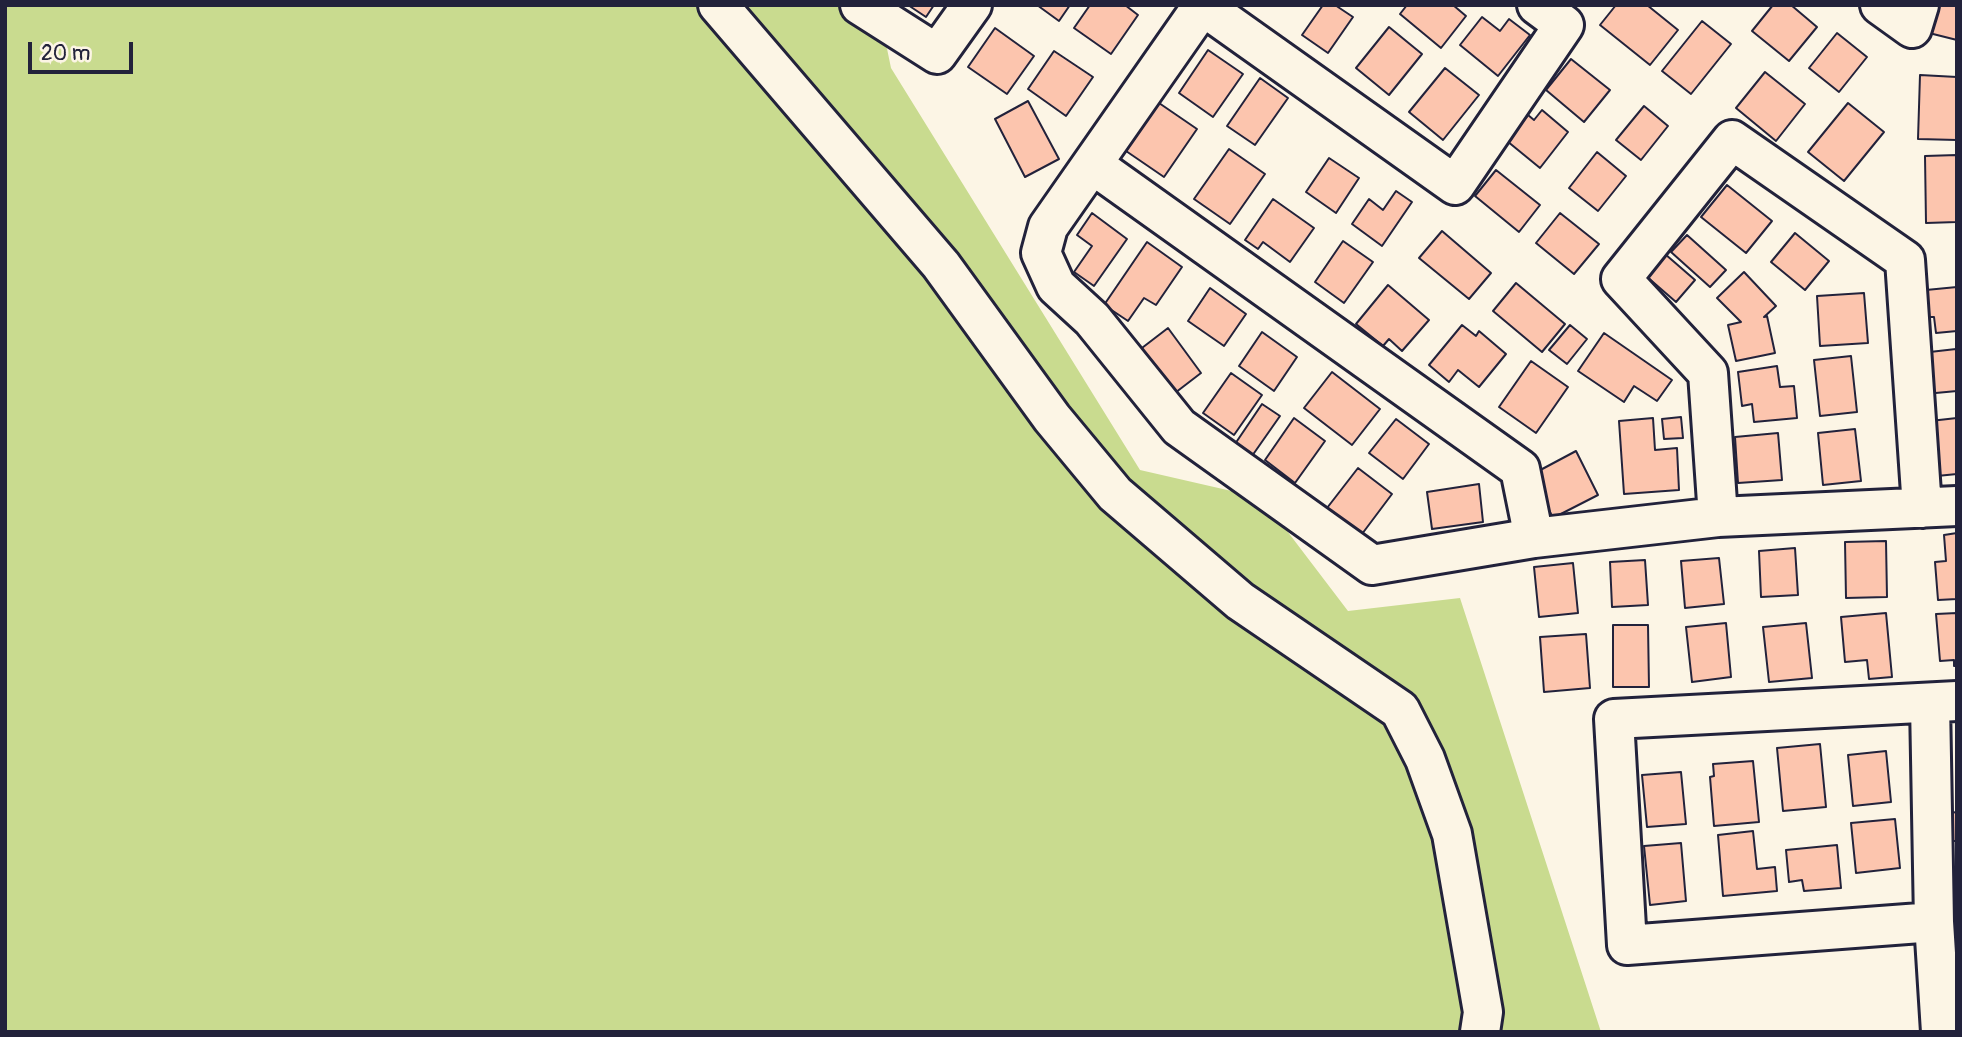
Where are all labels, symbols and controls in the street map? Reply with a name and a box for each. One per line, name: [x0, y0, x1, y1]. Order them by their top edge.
scale bar: [32, 28, 136, 72]
text: 20 m: [41, 40, 90, 67]

